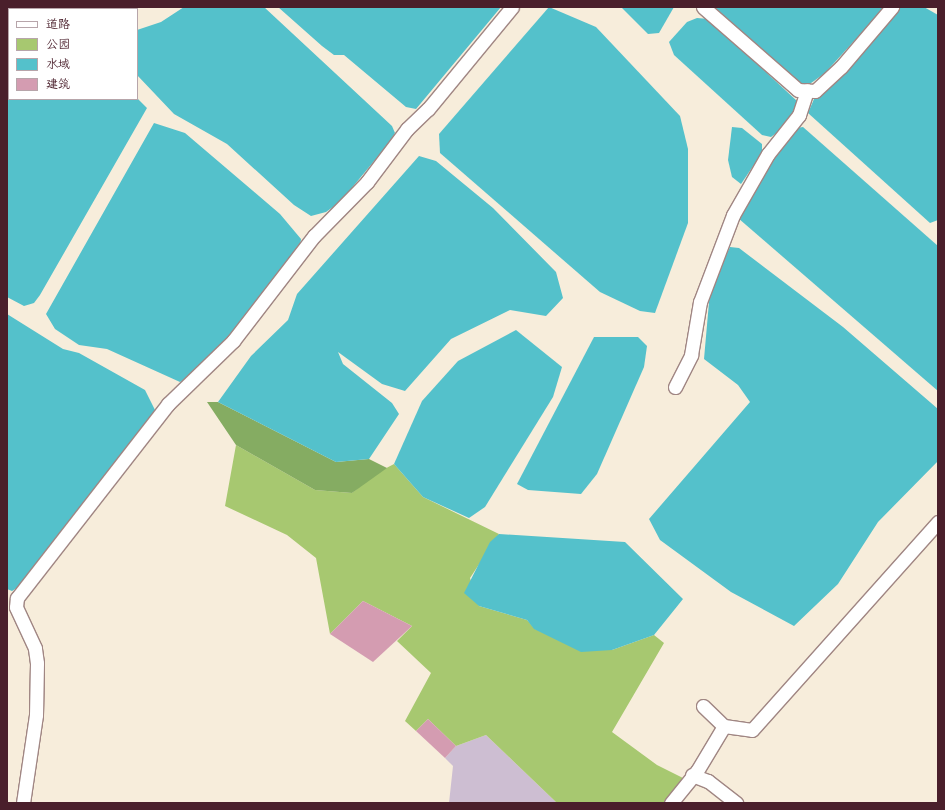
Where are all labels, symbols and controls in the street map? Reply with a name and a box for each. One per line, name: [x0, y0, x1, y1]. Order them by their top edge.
legend: [8, 8, 138, 100]
text: 道路: [46, 19, 70, 33]
text: 公园: [46, 39, 70, 53]
text: 水域: [46, 59, 70, 73]
text: 建筑: [46, 79, 70, 93]

